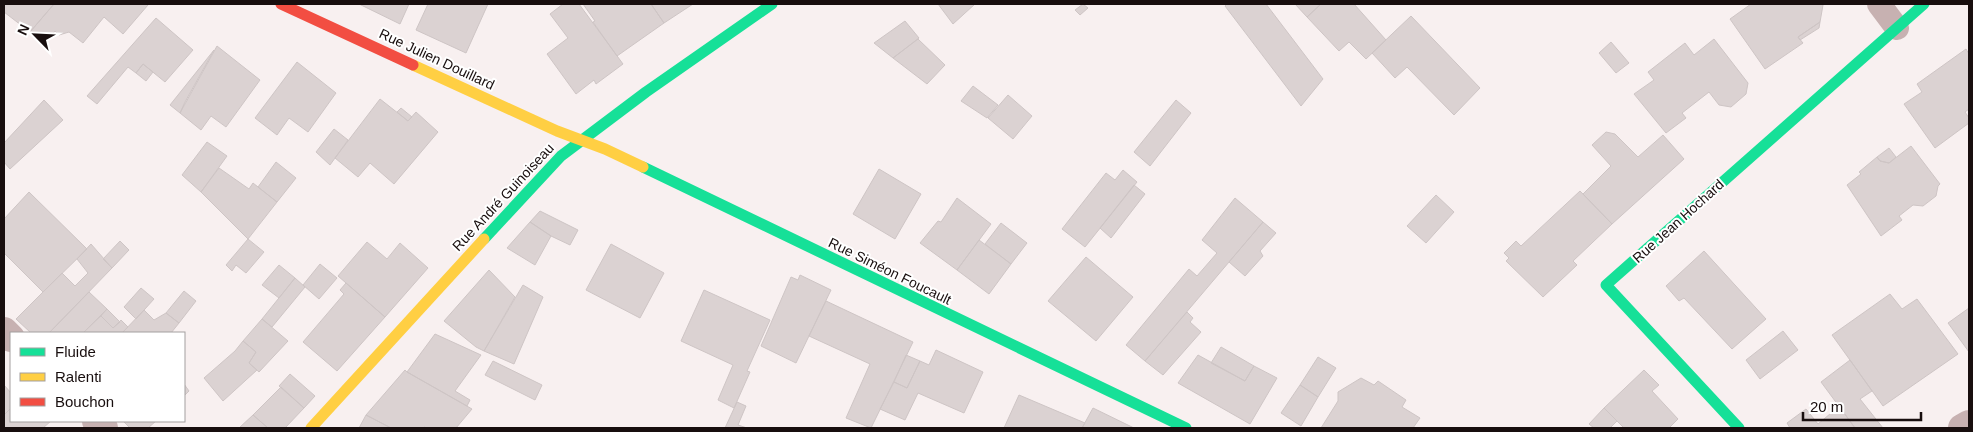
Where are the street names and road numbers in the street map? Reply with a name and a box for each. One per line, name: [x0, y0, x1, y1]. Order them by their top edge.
street label: Rue Julien Douillard: [377, 25, 497, 93]
street label: Rue André Guinoiseau: [449, 140, 557, 254]
street label: Rue Jean Hochard: [1629, 176, 1727, 266]
street label: Rue Siméon Foucault: [826, 234, 954, 308]

